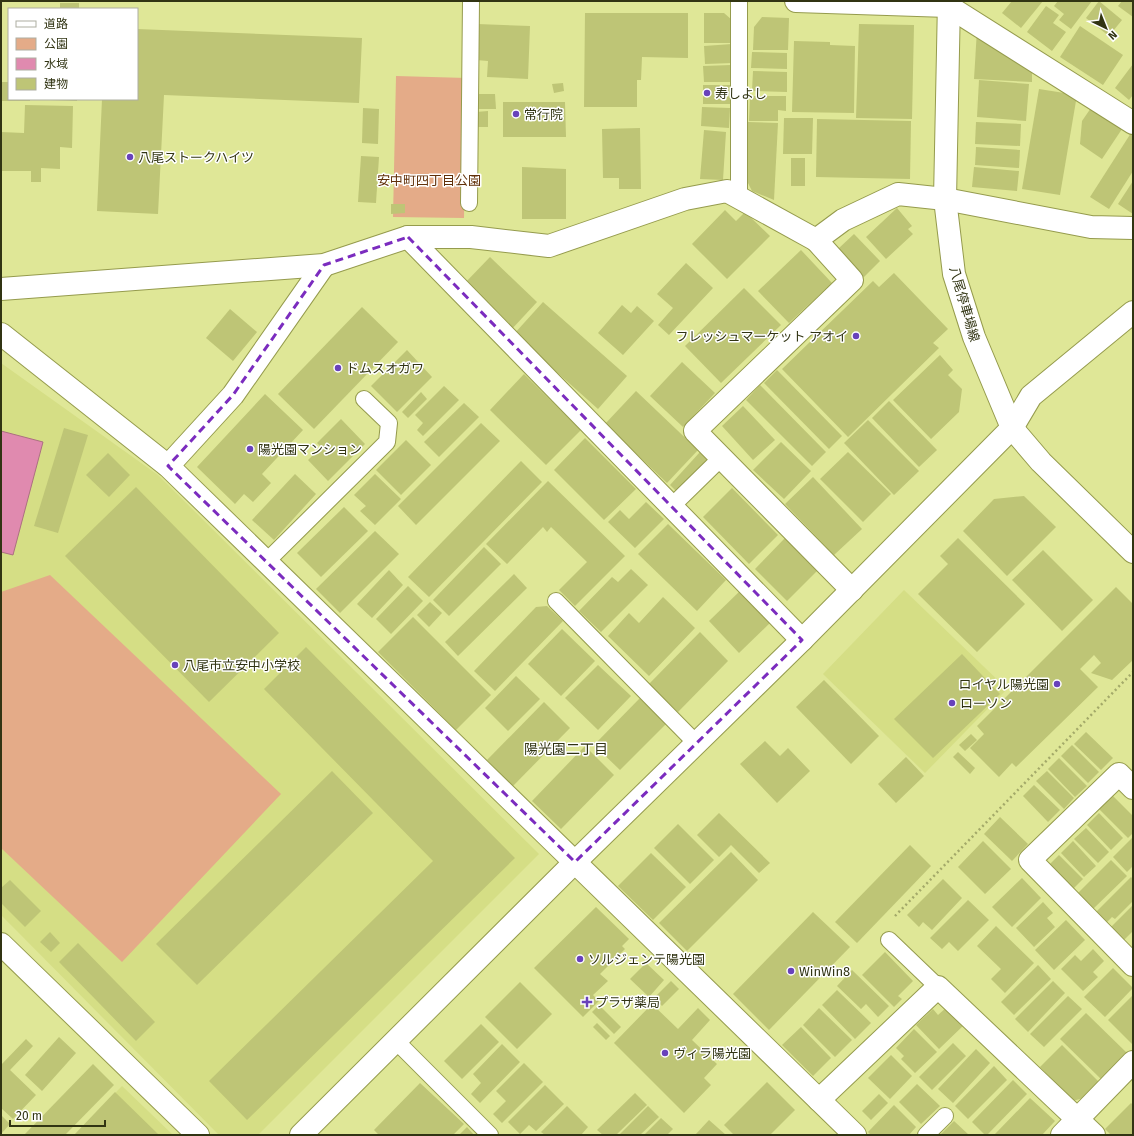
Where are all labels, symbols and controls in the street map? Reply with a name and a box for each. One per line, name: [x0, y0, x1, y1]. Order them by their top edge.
legend: [8, 8, 138, 100]
north arrow: [1086, 8, 1126, 48]
text: 道路: [44, 17, 68, 31]
text: N: [1105, 28, 1120, 42]
text: 公園: [44, 37, 68, 51]
text: 水域: [44, 57, 68, 71]
text: 建物: [44, 77, 68, 91]
place label: 寿しよし: [715, 86, 767, 101]
marker: 寿しよし: [702, 88, 712, 98]
place label: 常行院: [524, 107, 563, 122]
marker: 常行院: [511, 109, 521, 119]
place label: 八尾ストークハイツ: [138, 150, 254, 165]
marker: 八尾ストークハイツ: [125, 152, 135, 162]
park label: 安中町四丁目公園: [377, 173, 481, 188]
street label: 八尾停車場線: [947, 265, 982, 344]
place label: フレッシュマーケット アオイ: [676, 329, 848, 344]
marker: フレッシュマーケット アオイ: [851, 331, 861, 341]
place label: ドムスオガワ: [346, 361, 424, 376]
marker: ドムスオガワ: [333, 363, 343, 373]
place label: 陽光園マンション: [258, 442, 362, 457]
marker: 陽光園マンション: [245, 444, 255, 454]
place label: 八尾市立安中小学校: [183, 658, 300, 673]
marker: 八尾市立安中小学校: [170, 660, 180, 670]
place label: ロイヤル陽光園: [958, 677, 1049, 692]
marker: ロイヤル陽光園: [1052, 679, 1062, 689]
place label: ローソン: [960, 696, 1012, 711]
marker: ローソン: [947, 698, 957, 708]
district label: 陽光園二丁目: [524, 741, 608, 758]
place label: ソルジェンテ陽光園: [588, 952, 705, 967]
marker: ソルジェンテ陽光園: [575, 954, 585, 964]
place label: WinWin8: [799, 964, 850, 979]
marker: WinWin8: [786, 966, 796, 976]
place label: プラザ薬局: [595, 995, 660, 1010]
marker: プラザ薬局: [582, 997, 592, 1007]
place label: ヴィラ陽光園: [673, 1046, 751, 1061]
marker: ヴィラ陽光園: [660, 1048, 670, 1058]
scale bar: [10, 1102, 105, 1128]
text: 20 m: [16, 1109, 42, 1123]

